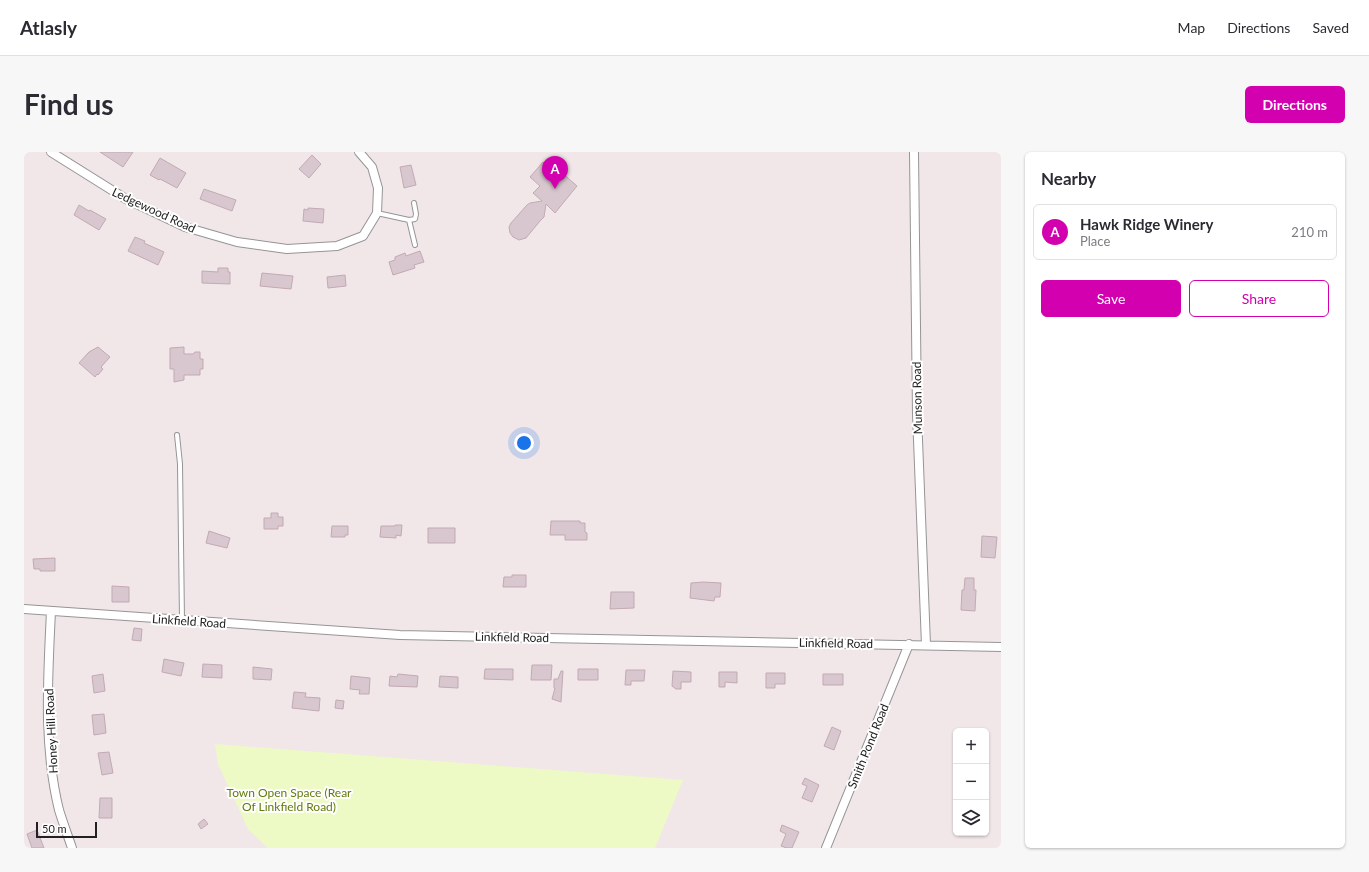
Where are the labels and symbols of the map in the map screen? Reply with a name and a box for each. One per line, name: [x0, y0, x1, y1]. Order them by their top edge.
pin: A: [542, 156, 568, 189]
street label: Ledgewood Road: [110, 184, 198, 236]
street label: Munson Road: [909, 361, 925, 435]
your location: [514, 433, 534, 453]
street label: Linkfield Road: [151, 611, 227, 631]
street label: Linkfield Road: [475, 629, 549, 645]
street label: Linkfield Road: [799, 635, 873, 651]
street label: Honey Hill Road: [41, 688, 61, 774]
street label: Smith Pond Road: [844, 701, 892, 791]
park label: Town Open Space (Rear Of Linkfield Road): [227, 785, 352, 814]
scale bar: [36, 820, 97, 839]

